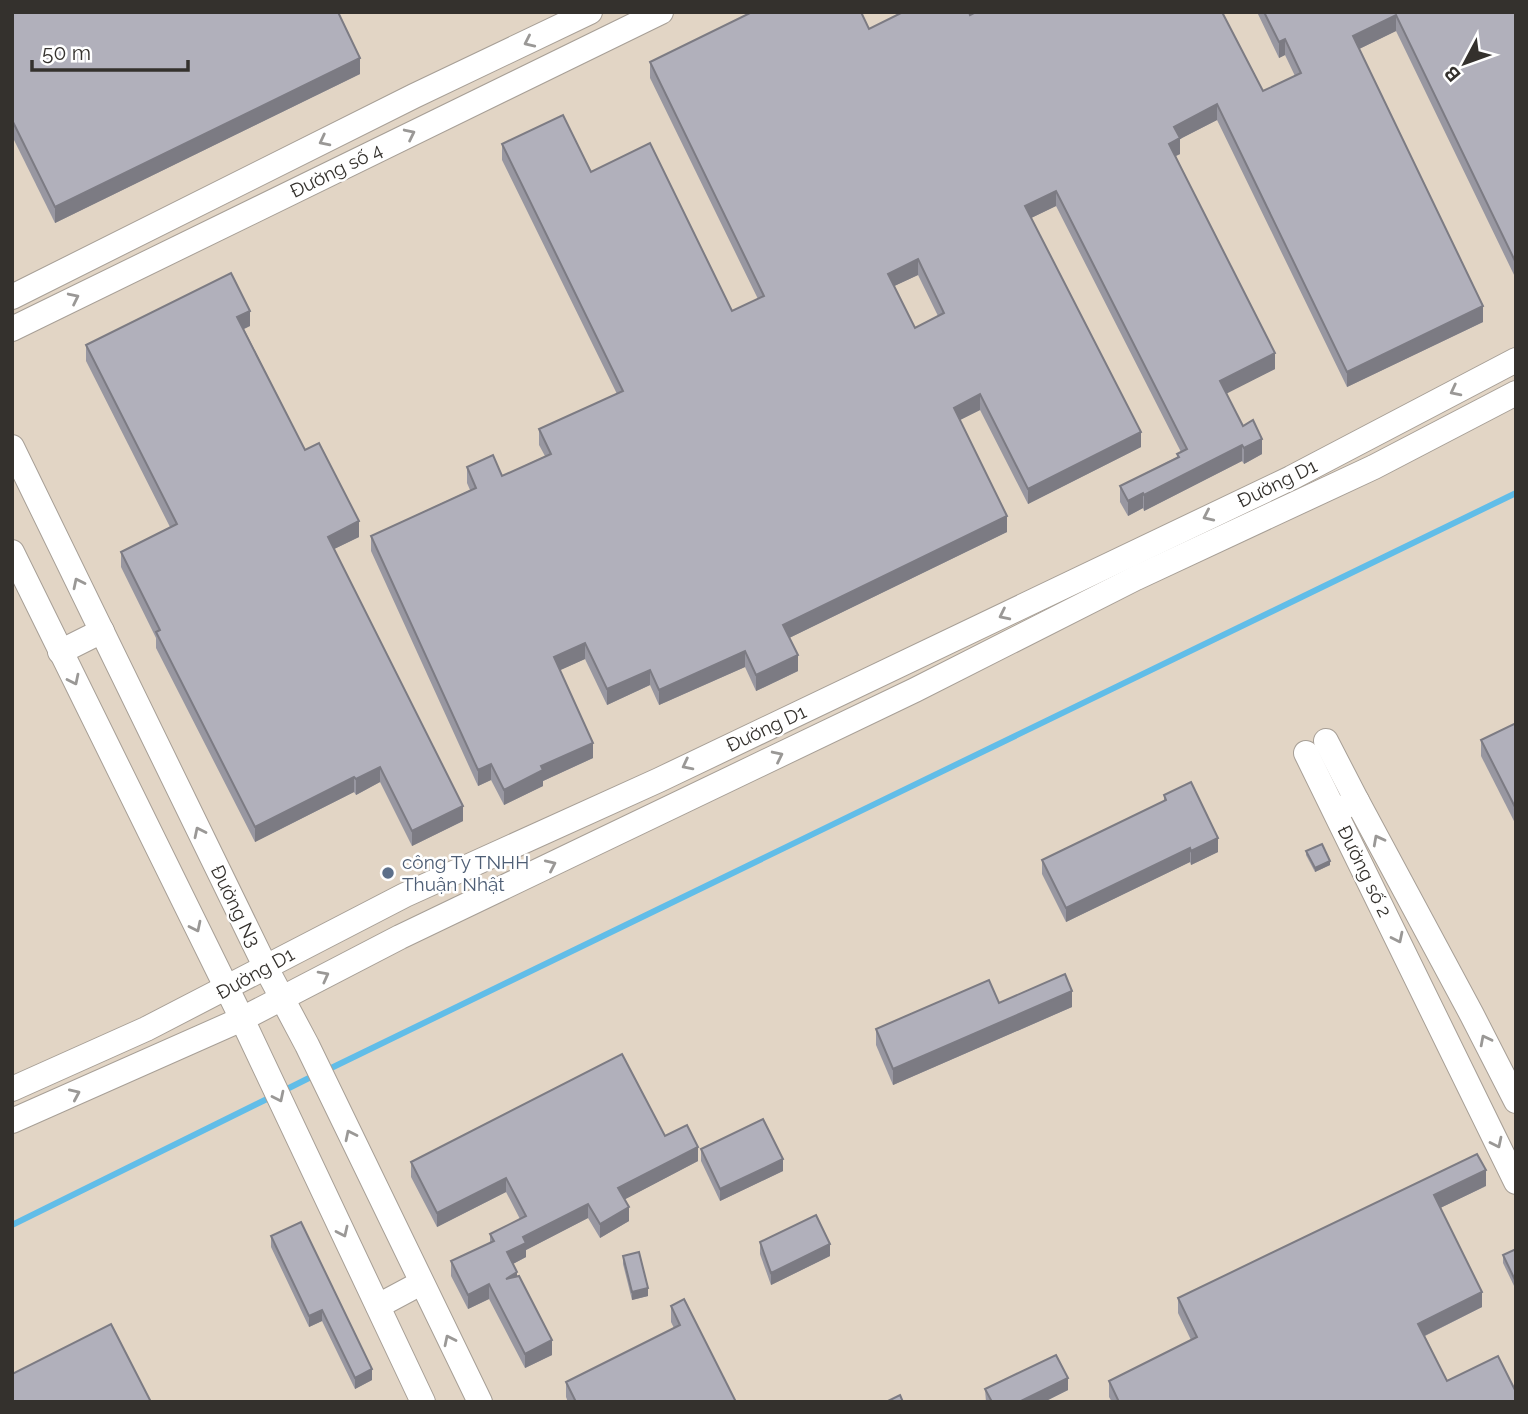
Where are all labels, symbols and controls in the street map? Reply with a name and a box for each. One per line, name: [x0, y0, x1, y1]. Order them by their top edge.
scale bar: [32, 28, 187, 72]
north arrow: [1430, 28, 1500, 98]
one-way arrow: [524, 33, 536, 47]
text: 50 m: [42, 40, 91, 65]
text: B: [1440, 62, 1465, 86]
one-way arrow: [403, 128, 415, 142]
one-way arrow: [319, 133, 331, 147]
street label: Đường số 4: [286, 138, 386, 202]
one-way arrow: [67, 293, 79, 307]
one-way arrow: [1450, 383, 1462, 397]
street label: Đường D1: [1234, 454, 1320, 512]
one-way arrow: [1203, 508, 1216, 522]
one-way arrow: [73, 578, 87, 590]
one-way arrow: [999, 607, 1011, 621]
one-way arrow: [65, 673, 79, 685]
street label: Đường D1: [723, 700, 809, 756]
one-way arrow: [771, 750, 783, 764]
one-way arrow: [682, 757, 695, 771]
street label: Đường số 2: [1333, 822, 1397, 920]
one-way arrow: [194, 827, 208, 839]
one-way arrow: [1372, 835, 1386, 847]
place label: công Ty TNHH Thuận Nhật: [402, 851, 529, 895]
one-way arrow: [544, 859, 556, 873]
street label: Đường N3: [207, 861, 265, 951]
marker: công Ty TNHH Thuận Nhật: [380, 865, 396, 881]
one-way arrow: [188, 920, 202, 932]
one-way arrow: [1389, 931, 1403, 943]
street label: Đường D1: [212, 943, 298, 1003]
one-way arrow: [317, 970, 330, 984]
one-way arrow: [1480, 1035, 1494, 1047]
one-way arrow: [67, 1088, 80, 1102]
one-way arrow: [271, 1090, 285, 1102]
one-way arrow: [345, 1130, 359, 1142]
one-way arrow: [1488, 1136, 1502, 1148]
one-way arrow: [335, 1225, 349, 1237]
one-way arrow: [444, 1335, 458, 1347]

